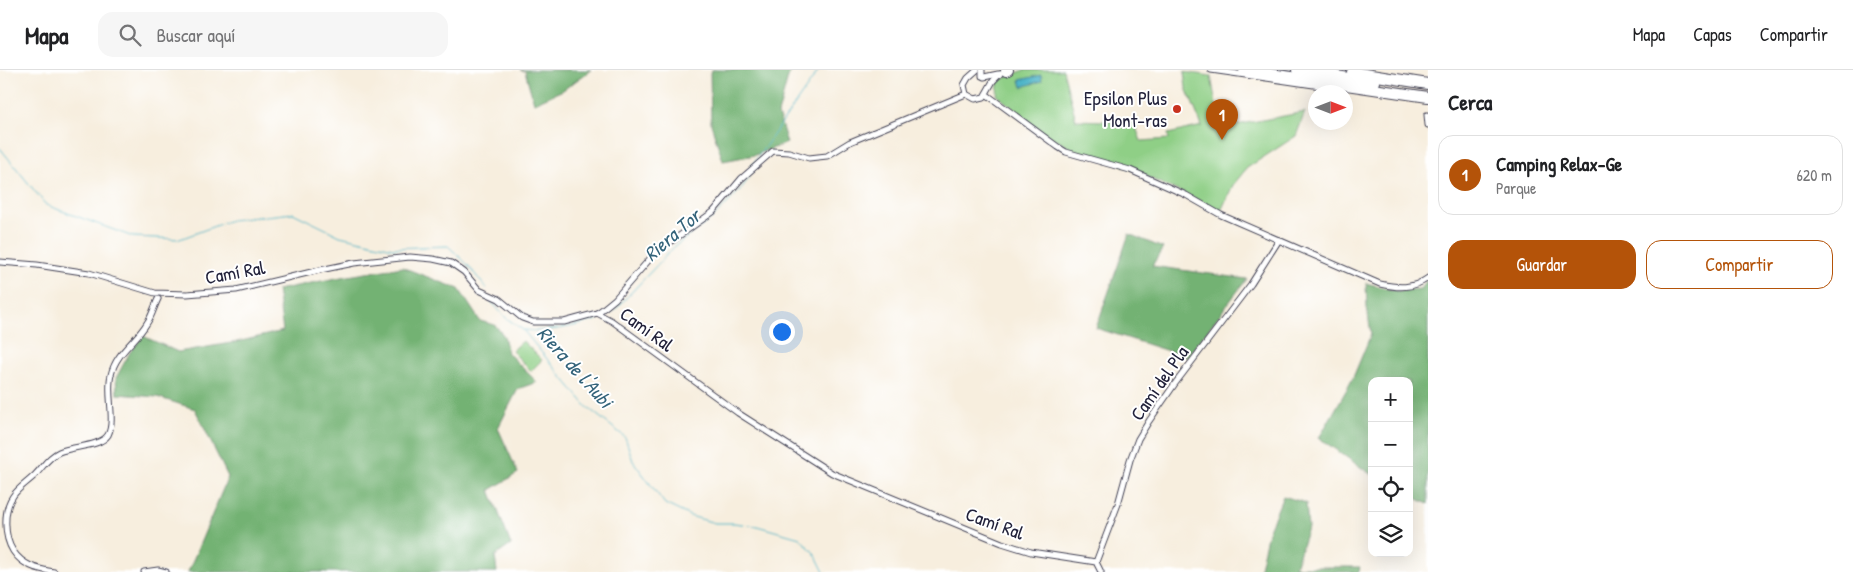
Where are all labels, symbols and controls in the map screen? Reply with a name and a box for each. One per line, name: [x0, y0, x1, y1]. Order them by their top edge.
search box: [98, 12, 448, 57]
text: Mapa: [25, 19, 68, 51]
icon: search: [116, 21, 144, 49]
text: Buscar aquí: [156, 22, 236, 48]
text: Mapa: [1633, 22, 1665, 47]
text: Capas: [1693, 22, 1732, 47]
text: Compartir: [1760, 22, 1828, 47]
place label: Epsilon Plus Mont-ras: [1084, 85, 1167, 133]
north arrow: [1308, 85, 1353, 130]
text: Cerca: [1448, 88, 1492, 117]
pin: 1: [1206, 99, 1238, 140]
marker: Epsilon Plus Mont-ras: [1171, 103, 1183, 115]
text: Camping Relax-Ge: [1496, 151, 1622, 177]
text: 1: [1462, 164, 1468, 186]
text: 620 m: [1796, 164, 1832, 186]
text: Parque: [1496, 177, 1536, 199]
water label: Riera Tor: [638, 201, 707, 267]
button: Guardar: [1448, 240, 1636, 289]
button: Compartir: [1646, 240, 1833, 289]
street label: Camí Ral: [203, 254, 268, 290]
street label: Camí Ral: [615, 301, 680, 358]
your location: [769, 319, 795, 345]
water label: Riera de l'Aubi: [532, 320, 621, 415]
street label: Camí del Pla: [1124, 340, 1194, 425]
map controls: [1368, 377, 1413, 557]
button: +: [1368, 377, 1413, 422]
button: −: [1368, 422, 1413, 467]
button: locate: [1368, 467, 1413, 512]
street label: Camí Ral: [962, 500, 1029, 546]
button: layers: [1368, 512, 1413, 557]

